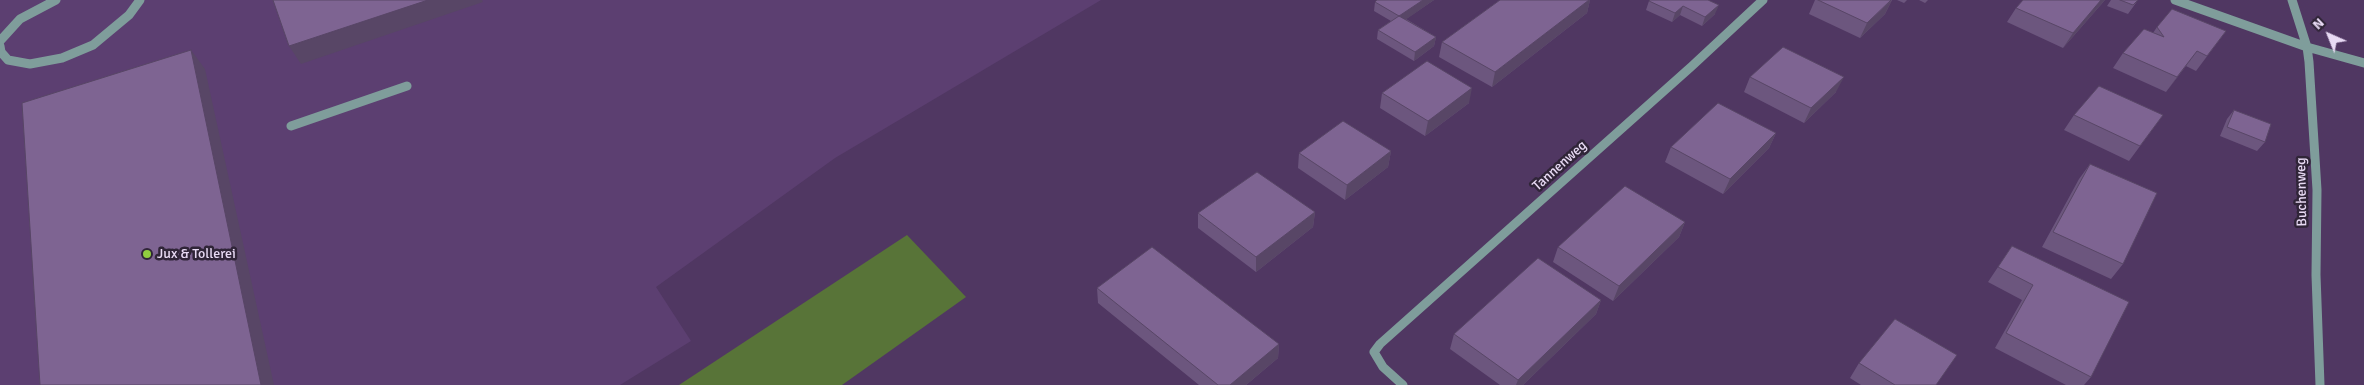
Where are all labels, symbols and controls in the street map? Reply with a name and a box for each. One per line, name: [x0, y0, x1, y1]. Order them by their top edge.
north arrow: [2304, 10, 2354, 60]
text: N: [2309, 14, 2328, 33]
street label: Tannenweg: [1529, 137, 1591, 195]
street label: Buchenweg: [2293, 157, 2311, 227]
place label: Jux & Tollerei: [157, 246, 236, 262]
marker: Jux & Tollerei: [141, 248, 153, 260]

